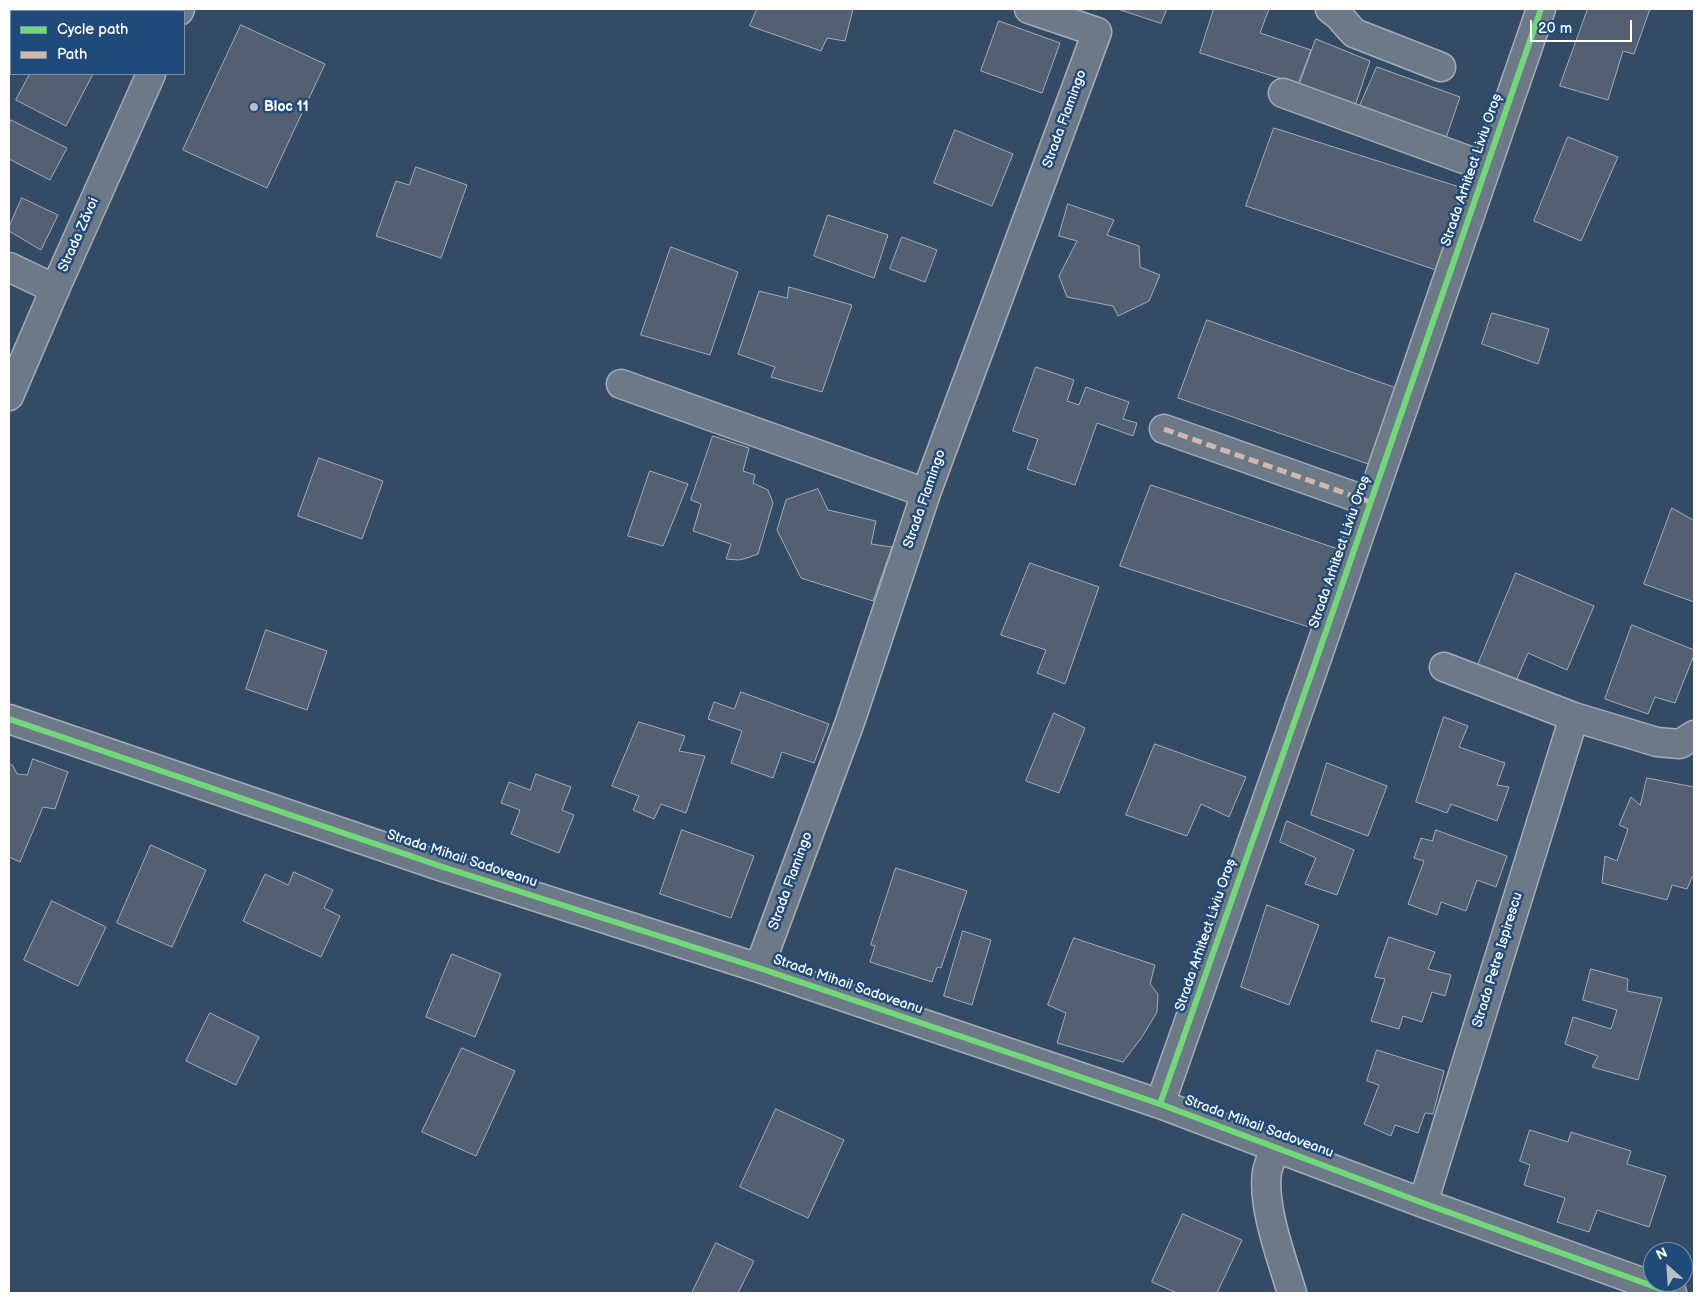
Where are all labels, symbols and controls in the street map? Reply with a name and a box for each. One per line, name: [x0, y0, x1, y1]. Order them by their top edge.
legend: [10, 10, 185, 75]
scale bar: [1533, 10, 1636, 42]
text: 20 m: [1538, 19, 1572, 38]
text: Cycle path: [57, 20, 128, 39]
text: Path: [57, 45, 87, 64]
street label: Strada Flamingo: [1039, 68, 1091, 170]
street label: Strada Arhitect Liviu Oroș: [1438, 92, 1506, 248]
place label: Bloc 11: [264, 99, 309, 115]
marker: Bloc 11: [248, 101, 260, 113]
street label: Strada Zăvoi: [55, 195, 103, 275]
street label: Strada Flamingo: [900, 447, 950, 551]
street label: Strada Arhitect Liviu Oroș: [1306, 474, 1374, 630]
street label: Strada Mihail Sadoveanu: [385, 827, 539, 891]
street label: Strada Flamingo: [765, 830, 817, 932]
street label: Strada Arhitect Liviu Oroș: [1172, 857, 1240, 1013]
street label: Strada Petre Ispirescu: [1469, 890, 1527, 1030]
street label: Strada Mihail Sadoveanu: [771, 951, 925, 1019]
street label: Strada Mihail Sadoveanu: [1182, 1092, 1336, 1162]
north arrow: [1643, 1242, 1693, 1292]
text: N: [1653, 1244, 1670, 1264]

